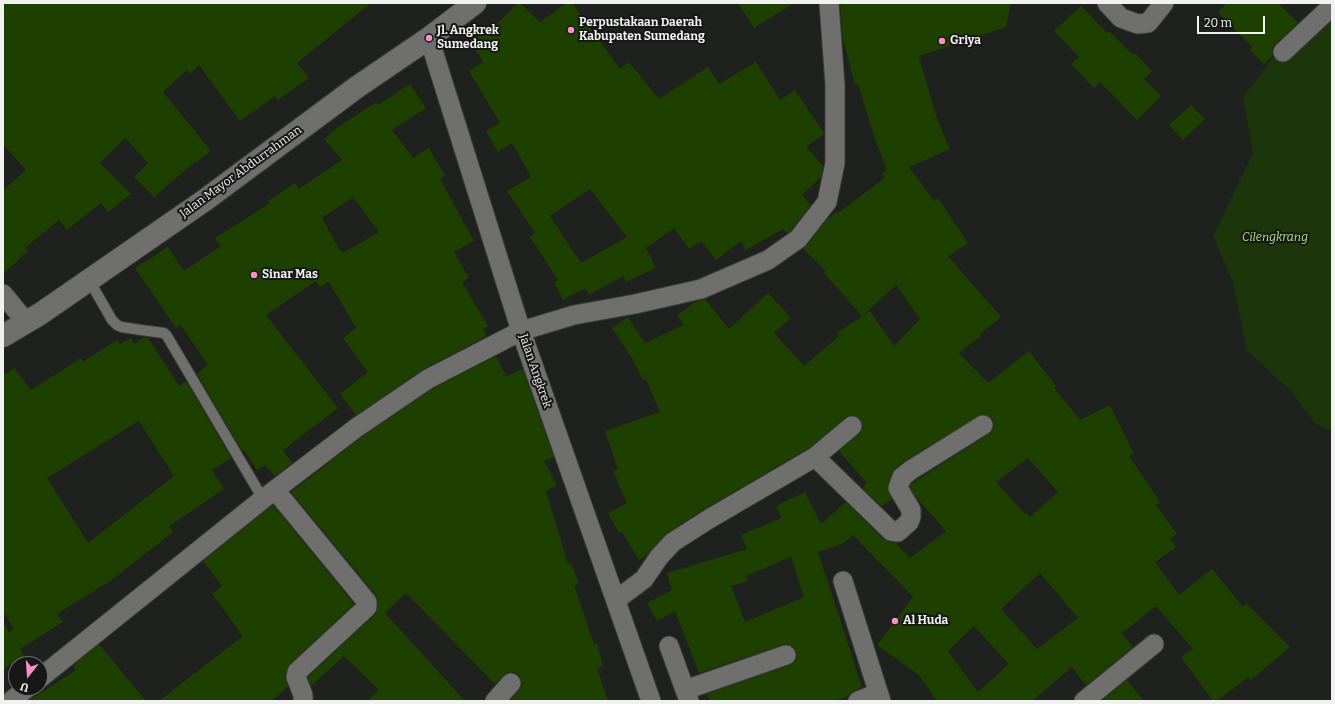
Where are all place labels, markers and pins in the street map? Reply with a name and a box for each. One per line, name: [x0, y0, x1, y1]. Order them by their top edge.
place label: Perpustakaan Daerah Kabupaten Sumedang: [579, 16, 705, 44]
place label: Jl. Angkrek Sumedang: [437, 24, 499, 52]
marker: Perpustakaan Daerah Kabupaten Sumedang: [566, 25, 576, 35]
marker: Jl. Angkrek Sumedang: [424, 33, 434, 43]
place label: Griya: [950, 34, 981, 48]
marker: Griya: [937, 36, 947, 46]
place label: Sinar Mas: [262, 268, 318, 282]
marker: Sinar Mas: [249, 270, 259, 280]
place label: Al Huda: [903, 614, 948, 628]
marker: Al Huda: [890, 616, 900, 626]

